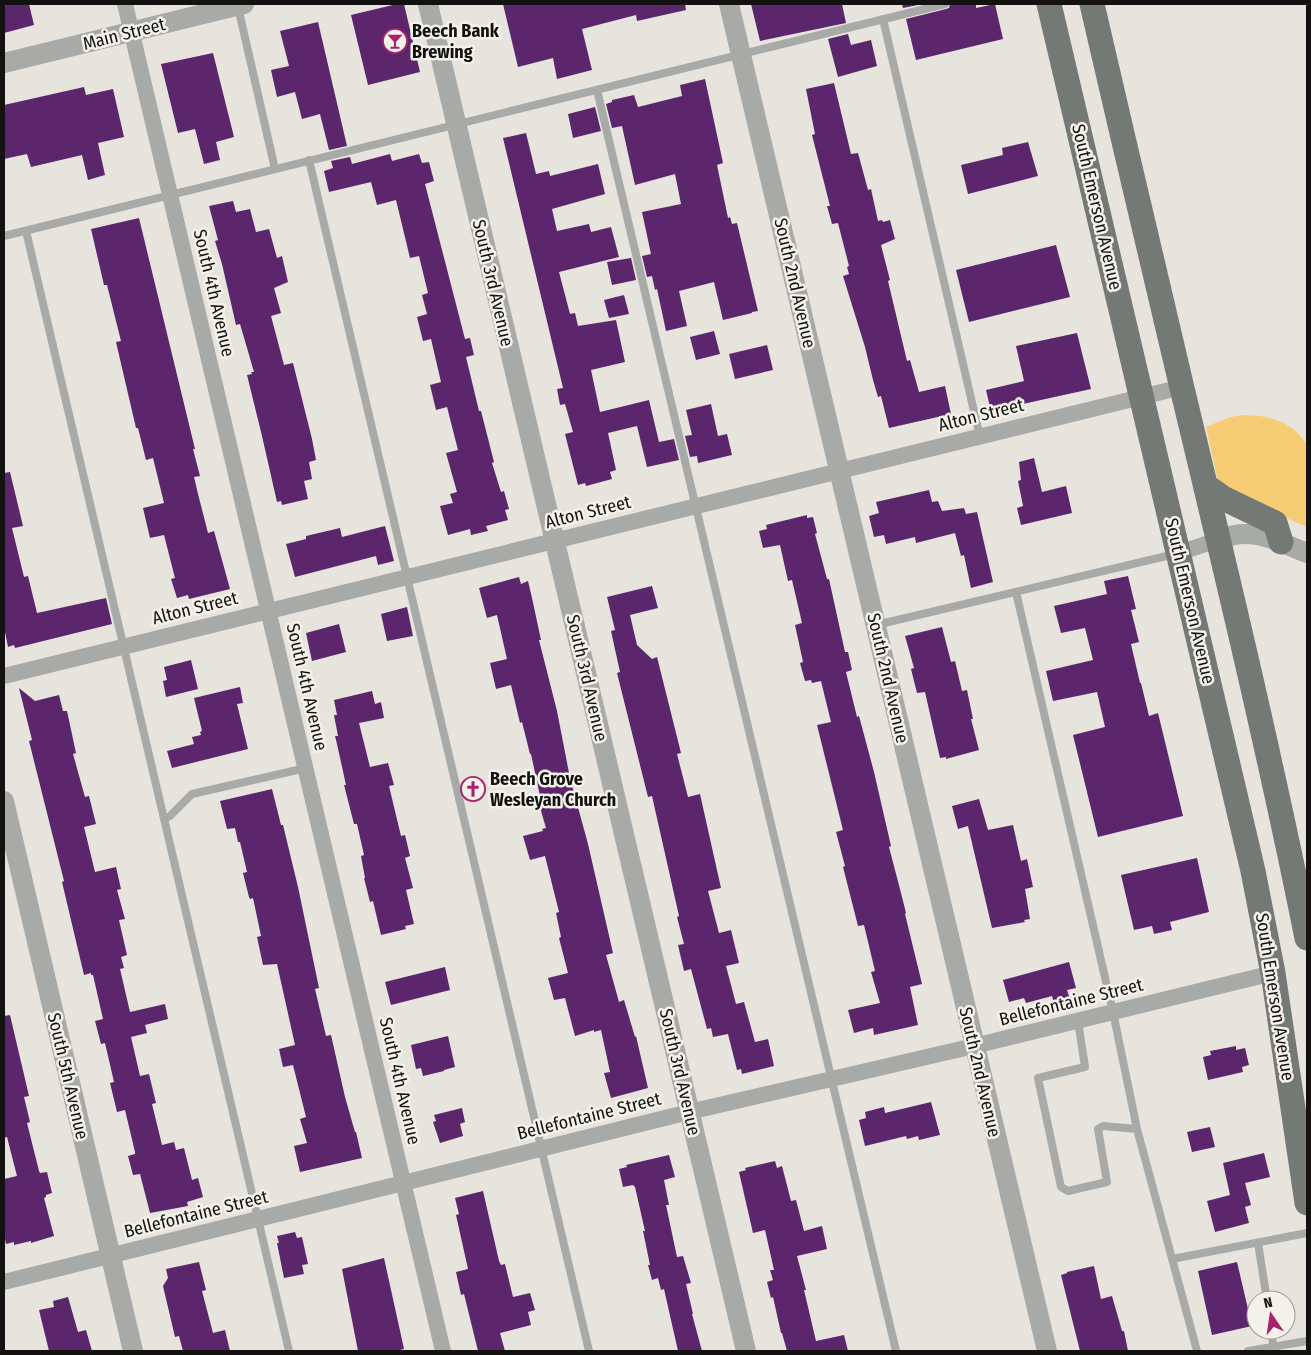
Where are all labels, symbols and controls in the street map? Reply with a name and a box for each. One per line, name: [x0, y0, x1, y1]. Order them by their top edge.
street label: Main Street: [81, 13, 168, 55]
place label: Beech Bank Brewing: [412, 20, 500, 63]
bar icon: Beech Bank Brewing: [382, 28, 408, 54]
street label: South Emerson Avenue: [1067, 122, 1127, 292]
street label: South 2nd Avenue: [769, 216, 821, 350]
street label: South 3rd Avenue: [468, 218, 518, 349]
street label: South 4th Avenue: [189, 227, 239, 359]
street label: Alton Street: [936, 394, 1026, 436]
street label: Alton Street: [543, 491, 633, 533]
street label: South Emerson Avenue: [1160, 516, 1220, 686]
street label: Alton Street: [150, 587, 240, 629]
street label: South 2nd Avenue: [862, 611, 914, 745]
street label: South 3rd Avenue: [562, 613, 612, 744]
street label: South 4th Avenue: [282, 621, 332, 753]
place label: Beech Grove Wesleyan Church: [490, 768, 616, 811]
church icon: Beech Grove Wesleyan Church: [460, 776, 486, 802]
street label: South Emerson Avenue: [1251, 912, 1299, 1082]
street label: Bellefontaine Street: [997, 973, 1145, 1030]
street label: South 2nd Avenue: [954, 1005, 1006, 1139]
street label: South 3rd Avenue: [655, 1007, 705, 1138]
street label: South 5th Avenue: [43, 1011, 93, 1142]
street label: South 4th Avenue: [375, 1015, 425, 1147]
street label: Bellefontaine Street: [515, 1087, 663, 1144]
street label: Bellefontaine Street: [122, 1185, 270, 1242]
north arrow: [1246, 1290, 1296, 1340]
text: N: [1262, 1294, 1274, 1312]

